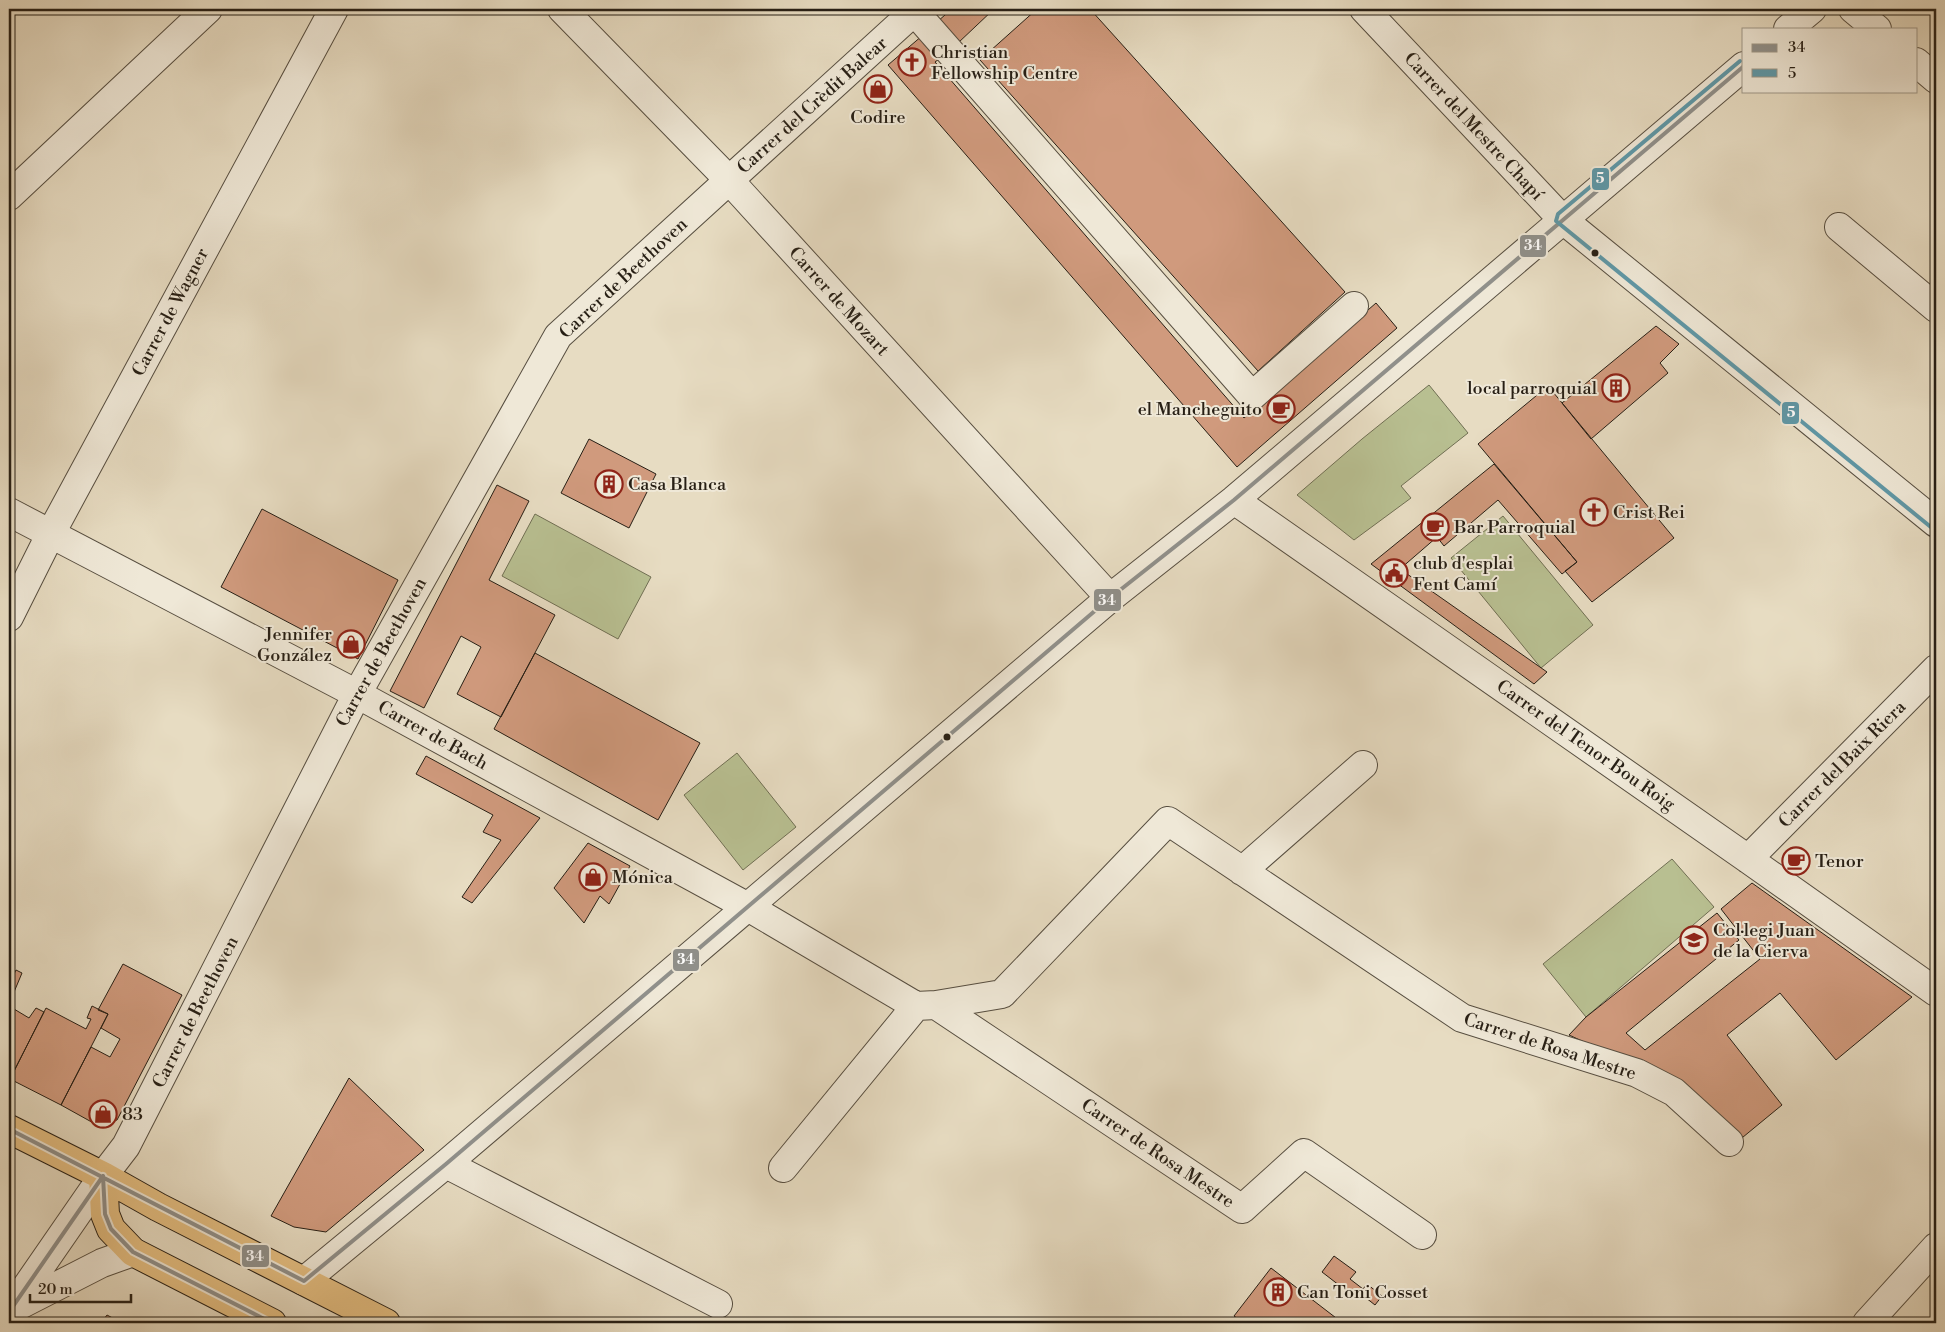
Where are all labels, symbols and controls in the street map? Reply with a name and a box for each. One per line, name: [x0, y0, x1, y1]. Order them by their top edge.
legend: [1742, 28, 1918, 92]
street label: Carrer del Crèdit Balear: [732, 32, 892, 179]
text: 34: [1788, 38, 1806, 57]
place label: Christian Fellowship Centre: [931, 41, 1078, 85]
church icon: Christian Fellowship Centre: [897, 47, 927, 77]
street label: Carrer del Mestre Chapí: [1399, 47, 1549, 206]
text: 5: [1788, 64, 1796, 83]
shop icon: Codire: [863, 74, 893, 104]
place label: Codire: [850, 106, 906, 129]
line badge: 5: [1591, 167, 1610, 191]
text: 5: [1596, 170, 1605, 188]
street label: Carrer de Beethoven: [554, 213, 693, 344]
line badge: 34: [1519, 234, 1547, 258]
text: 34: [1524, 237, 1542, 255]
street label: Carrer de Mozart: [783, 242, 894, 361]
street label: Carrer de Wagner: [127, 244, 214, 380]
unlabelled marker: [1590, 248, 1600, 258]
building icon: local parroquial: [1601, 373, 1631, 403]
place label: local parroquial: [1467, 377, 1598, 400]
cafe icon: el Mancheguito: [1266, 394, 1296, 424]
place label: el Mancheguito: [1138, 398, 1262, 421]
line badge: 5: [1781, 401, 1800, 425]
text: 5: [1787, 404, 1796, 422]
building icon: Casa Blanca: [594, 469, 624, 499]
place label: Casa Blanca: [628, 473, 727, 496]
church icon: Crist Rei: [1579, 497, 1609, 527]
place label: Crist Rei: [1613, 501, 1685, 524]
cafe icon: Bar Parroquial: [1420, 512, 1450, 542]
place label: Bar Parroquial: [1453, 516, 1576, 539]
place label: club d'esplai Fent Camí: [1413, 552, 1514, 596]
public building icon: club d'esplai Fent Camí: [1379, 558, 1409, 588]
street label: Carrer de Beethoven: [331, 573, 432, 731]
line badge: 34: [1093, 588, 1122, 612]
text: 34: [1098, 592, 1116, 610]
place label: Jennifer González: [257, 623, 332, 667]
shop icon: Jennifer González: [336, 629, 366, 659]
street label: Carrer del Tenor Bou Roig: [1492, 675, 1680, 816]
street label: Carrer del Baix Riera: [1774, 695, 1912, 833]
street label: Carrer de Bach: [374, 696, 492, 775]
unlabelled marker: [942, 732, 952, 742]
cafe icon: Tenor: [1781, 846, 1811, 876]
place label: Tenor: [1815, 850, 1864, 873]
shop icon: Mónica: [578, 862, 608, 892]
place label: Mónica: [612, 866, 674, 889]
place label: Col·legi Juan de la Cierva: [1713, 919, 1815, 963]
school or university icon: Col·legi Juan de la Cierva: [1679, 925, 1709, 955]
street label: Carrer de Beethoven: [147, 932, 244, 1092]
line badge: 34: [672, 948, 700, 972]
text: 34: [677, 951, 695, 969]
street label: Carrer de Rosa Mestre: [1461, 1008, 1639, 1085]
street label: Carrer de Rosa Mestre: [1077, 1094, 1239, 1213]
shop icon: 83: [88, 1099, 118, 1129]
place label: 83: [122, 1103, 143, 1126]
line badge: 34: [241, 1244, 270, 1268]
text: 34: [246, 1248, 264, 1266]
scale bar: [30, 1272, 131, 1304]
building icon: Can Toni Cosset: [1263, 1277, 1293, 1307]
text: 20 m: [38, 1280, 73, 1299]
place label: Can Toni Cosset: [1297, 1281, 1429, 1304]

